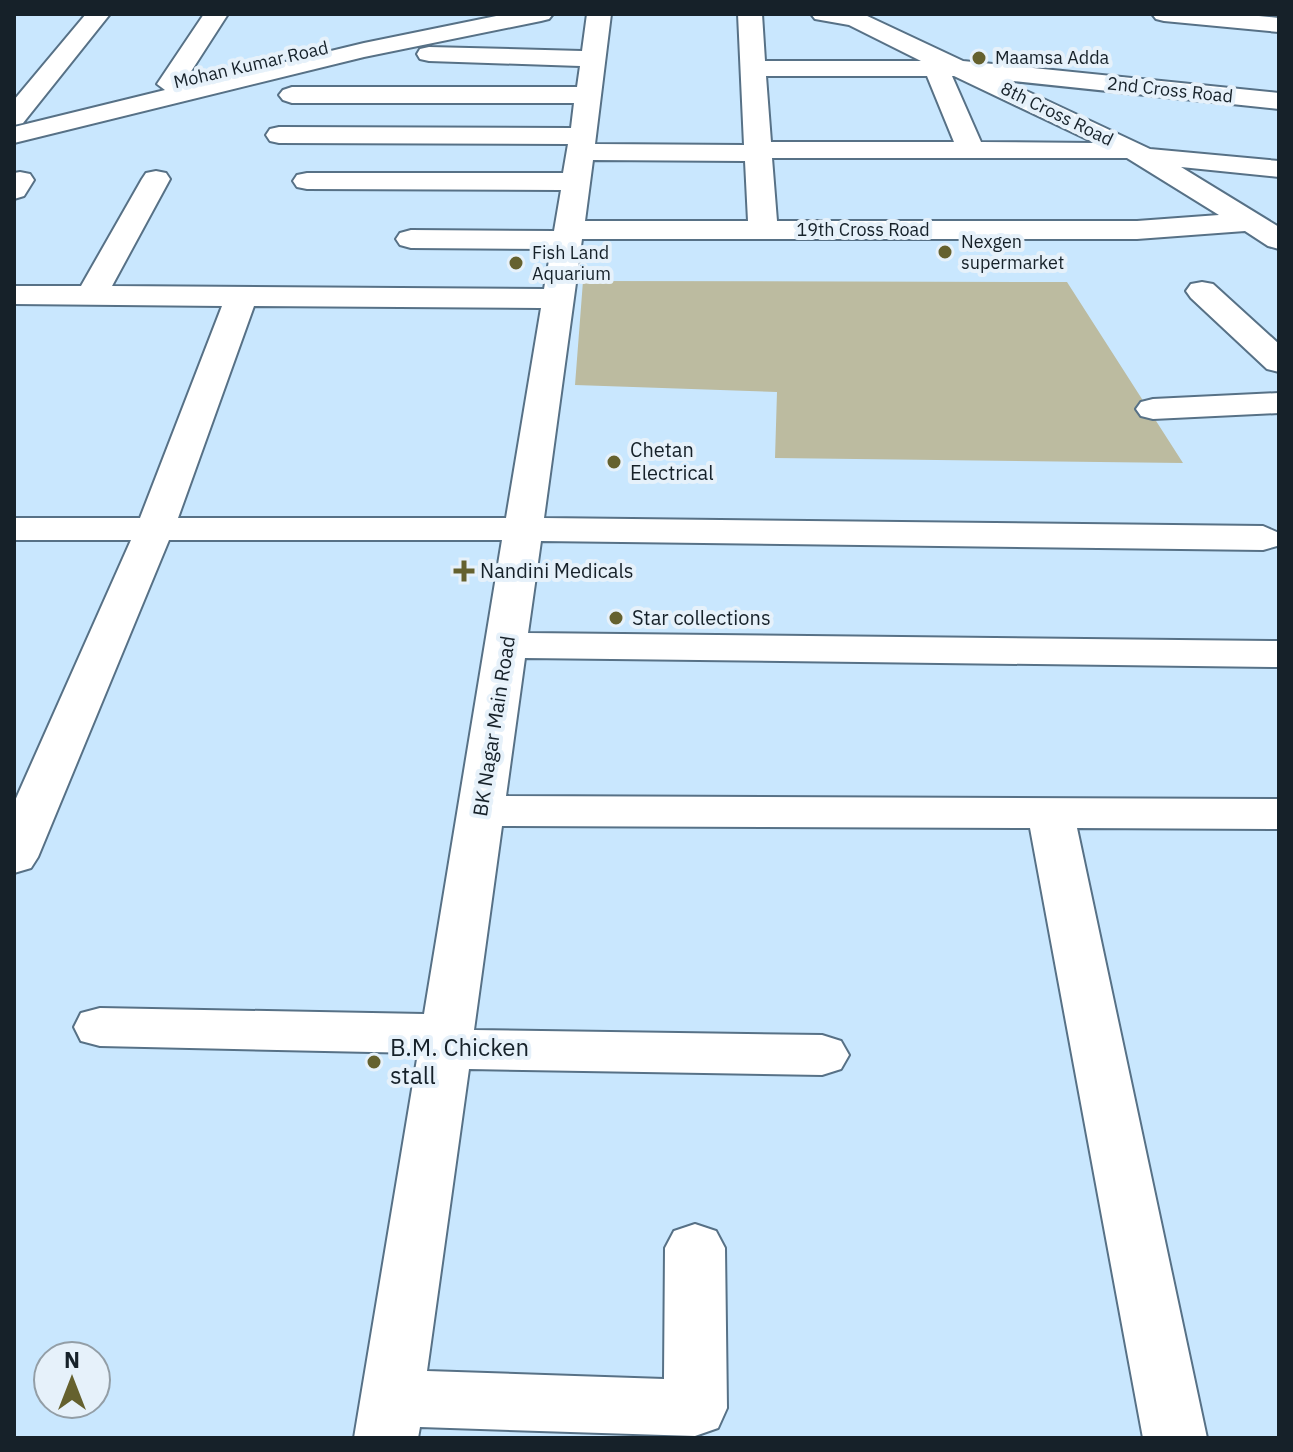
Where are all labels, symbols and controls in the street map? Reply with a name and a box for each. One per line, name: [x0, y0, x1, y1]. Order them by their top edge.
street label: Mohan Kumar Road: [171, 36, 330, 93]
place label: Maamsa Adda: [995, 46, 1110, 69]
marker: Maamsa Adda: [970, 49, 988, 67]
street label: 2nd Cross Road: [1106, 71, 1234, 108]
street label: 8th Cross Road: [997, 76, 1117, 151]
street label: 19th Cross Road: [796, 218, 930, 241]
place label: Nexgen supermarket: [961, 230, 1064, 274]
place label: Fish Land Aquarium: [532, 241, 611, 285]
marker: Nexgen supermarket: [936, 243, 954, 261]
marker: Fish Land Aquarium: [507, 254, 525, 272]
place label: Chetan Electrical: [630, 436, 714, 486]
marker: Chetan Electrical: [605, 453, 623, 471]
place label: Nandini Medicals: [480, 557, 634, 584]
marker: Nandini Medicals: [455, 562, 473, 580]
place label: Star collections: [632, 604, 771, 631]
marker: Star collections: [607, 609, 625, 627]
street label: BK Nagar Main Road: [466, 634, 521, 818]
place label: B.M. Chicken stall: [390, 1031, 529, 1091]
marker: B.M. Chicken stall: [365, 1053, 383, 1071]
north arrow: [32, 1340, 112, 1420]
text: N: [64, 1345, 80, 1374]

